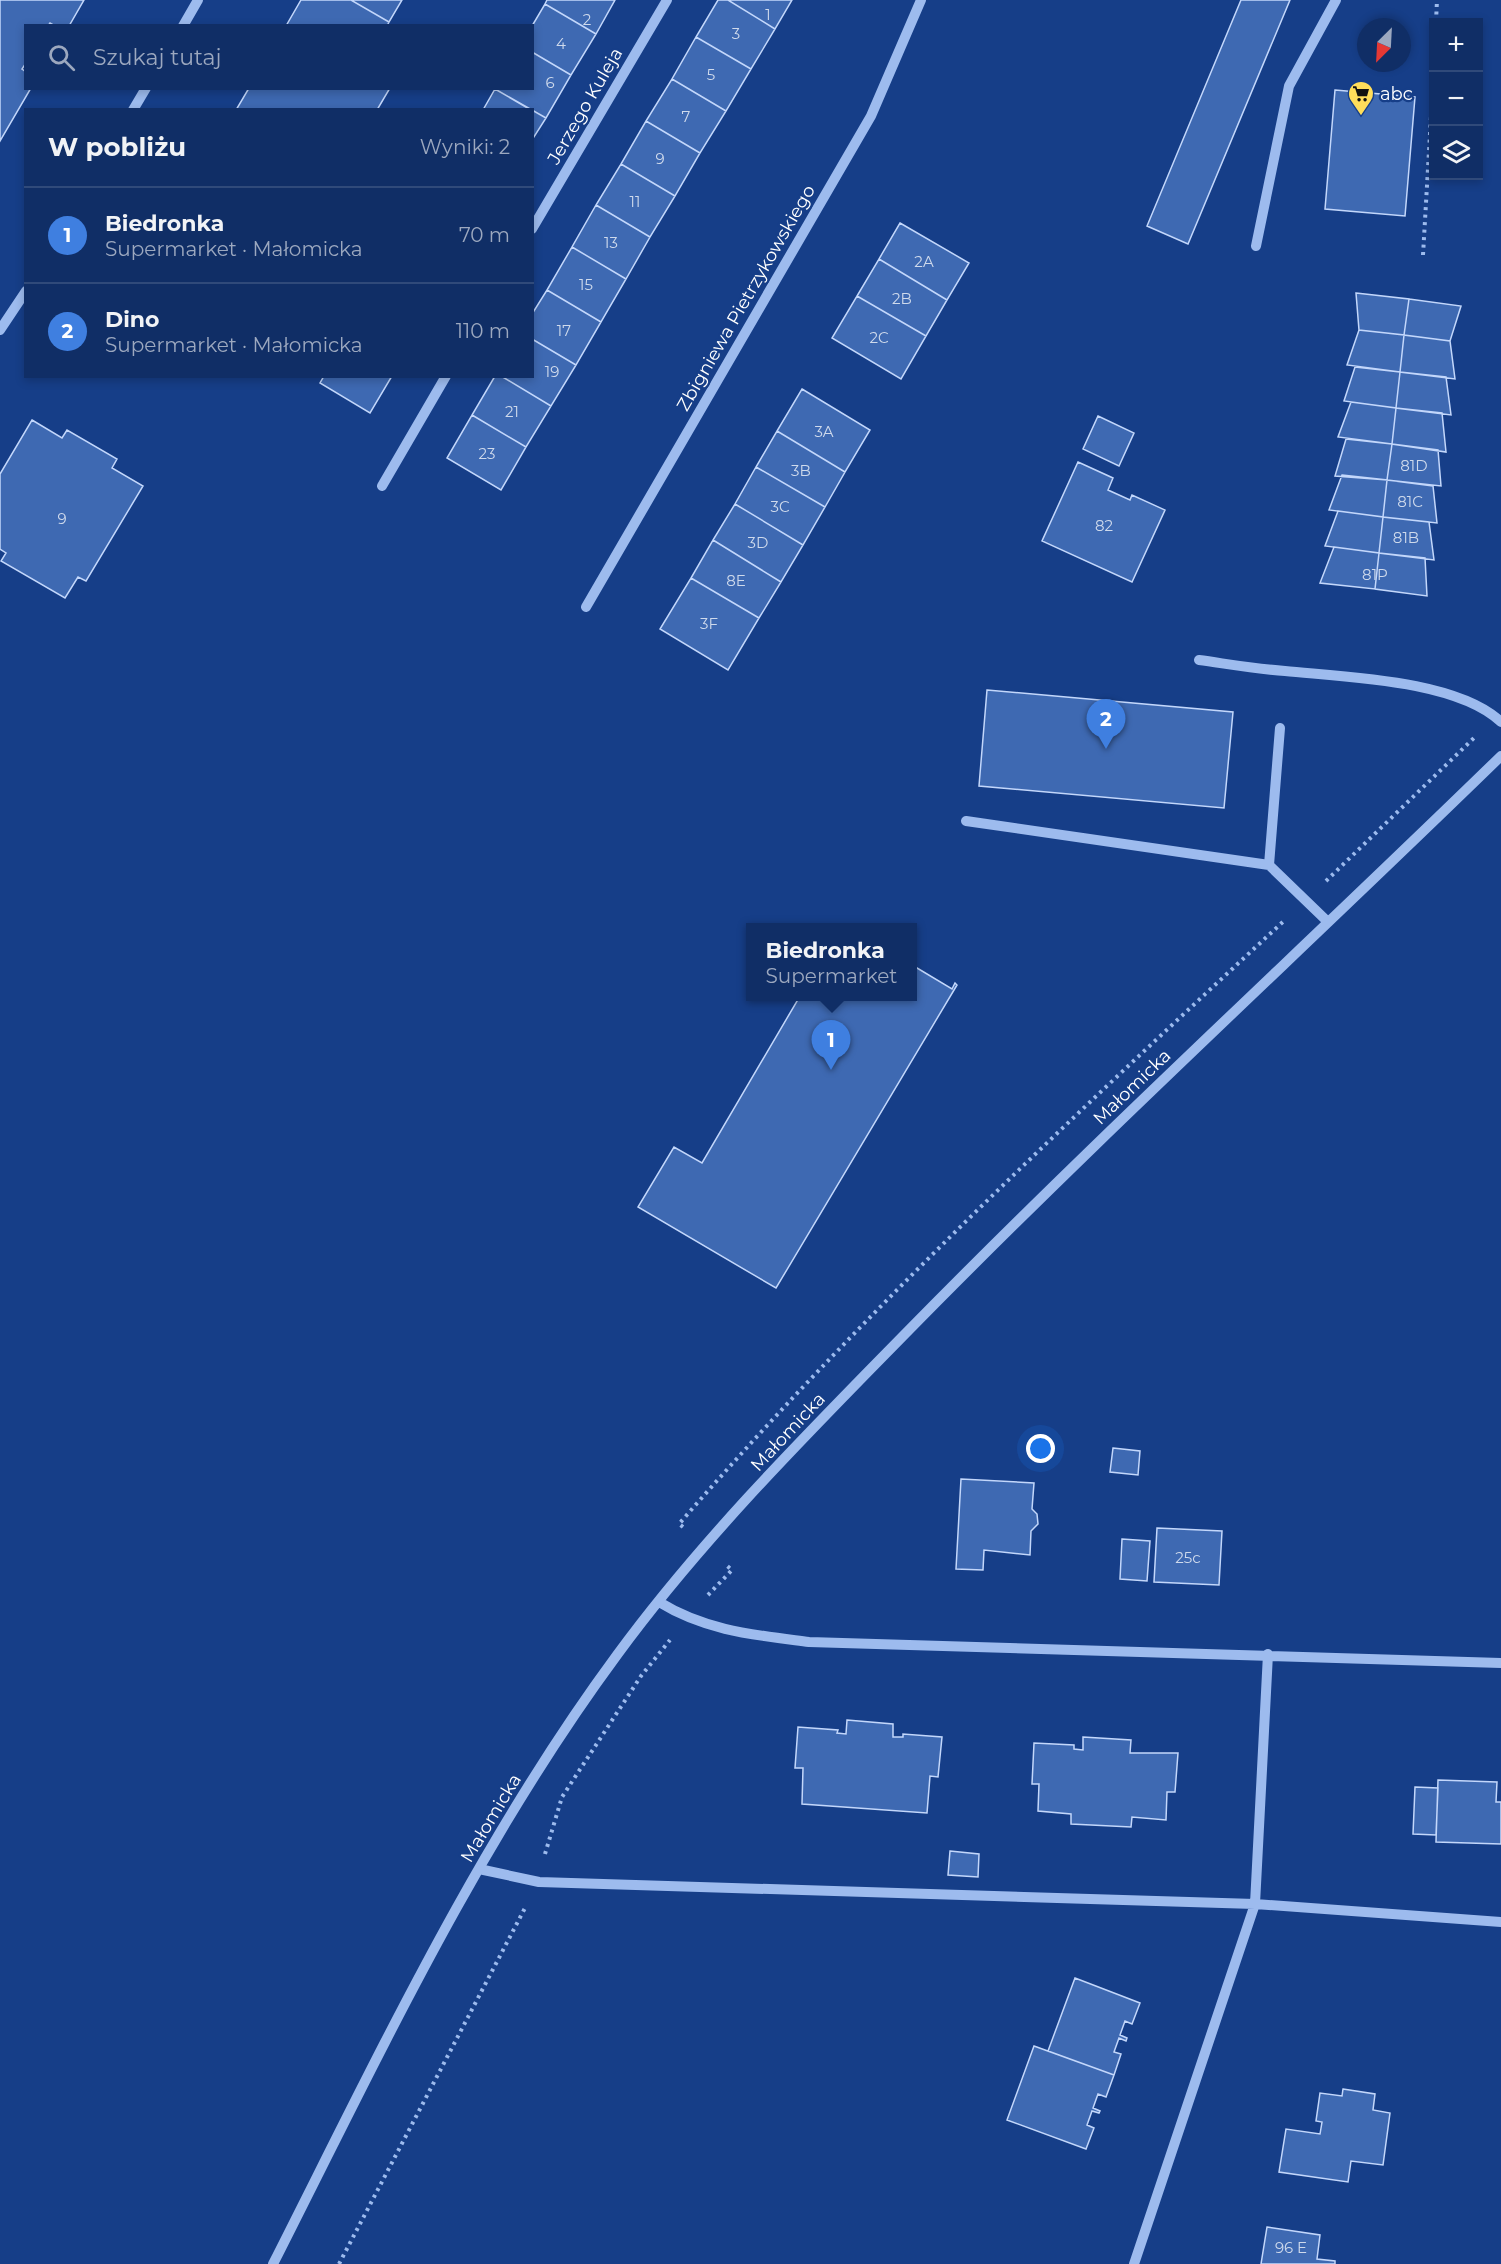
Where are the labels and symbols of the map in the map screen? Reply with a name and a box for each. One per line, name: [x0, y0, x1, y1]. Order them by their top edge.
house number: 1: [765, 5, 771, 24]
house number: 2: [583, 10, 591, 29]
north arrow: [1357, 18, 1411, 72]
house number: 3: [732, 24, 740, 43]
house number: 4: [556, 34, 566, 53]
street label: Jerzego Kuleja: [542, 44, 627, 169]
house number: 5: [707, 65, 715, 84]
house number: 6: [545, 73, 555, 92]
supermarket icon: abc: [1346, 79, 1376, 117]
place label: abc: [1380, 83, 1413, 105]
house number: 7: [682, 107, 691, 126]
house number: 9: [655, 149, 665, 168]
street label: Zbigniewa Pietrzykowskiego: [672, 181, 820, 415]
house number: 11: [630, 192, 640, 211]
house number: 13: [604, 233, 618, 252]
house number: 2A: [914, 252, 934, 271]
house number: 15: [579, 275, 593, 294]
house number: 2B: [892, 289, 912, 308]
house number: 17: [557, 321, 571, 340]
house number: 2C: [869, 328, 889, 347]
house number: 19: [545, 362, 559, 381]
house number: 21: [505, 402, 519, 421]
house number: 3A: [814, 422, 834, 441]
house number: 23: [479, 444, 495, 463]
house number: 81D: [1400, 456, 1428, 475]
house number: 3B: [791, 461, 811, 480]
house number: 81C: [1397, 492, 1423, 511]
house number: 3C: [770, 497, 790, 516]
house number: 9: [57, 509, 67, 528]
house number: 82: [1095, 516, 1113, 535]
house number: 81B: [1393, 528, 1419, 547]
house number: 3D: [748, 533, 768, 552]
house number: 81P: [1362, 565, 1388, 584]
house number: 8E: [726, 571, 746, 590]
house number: 3F: [700, 614, 718, 633]
pin: 2: [1086, 700, 1126, 749]
pin: 1: [812, 1020, 850, 1070]
street label: Małomicka: [1089, 1045, 1175, 1129]
street label: Małomicka: [746, 1388, 830, 1476]
your location: [1026, 1434, 1055, 1463]
house number: 25c: [1175, 1548, 1201, 1567]
street label: Małomicka: [456, 1770, 526, 1866]
house number: 96 E: [1275, 2238, 1307, 2257]

